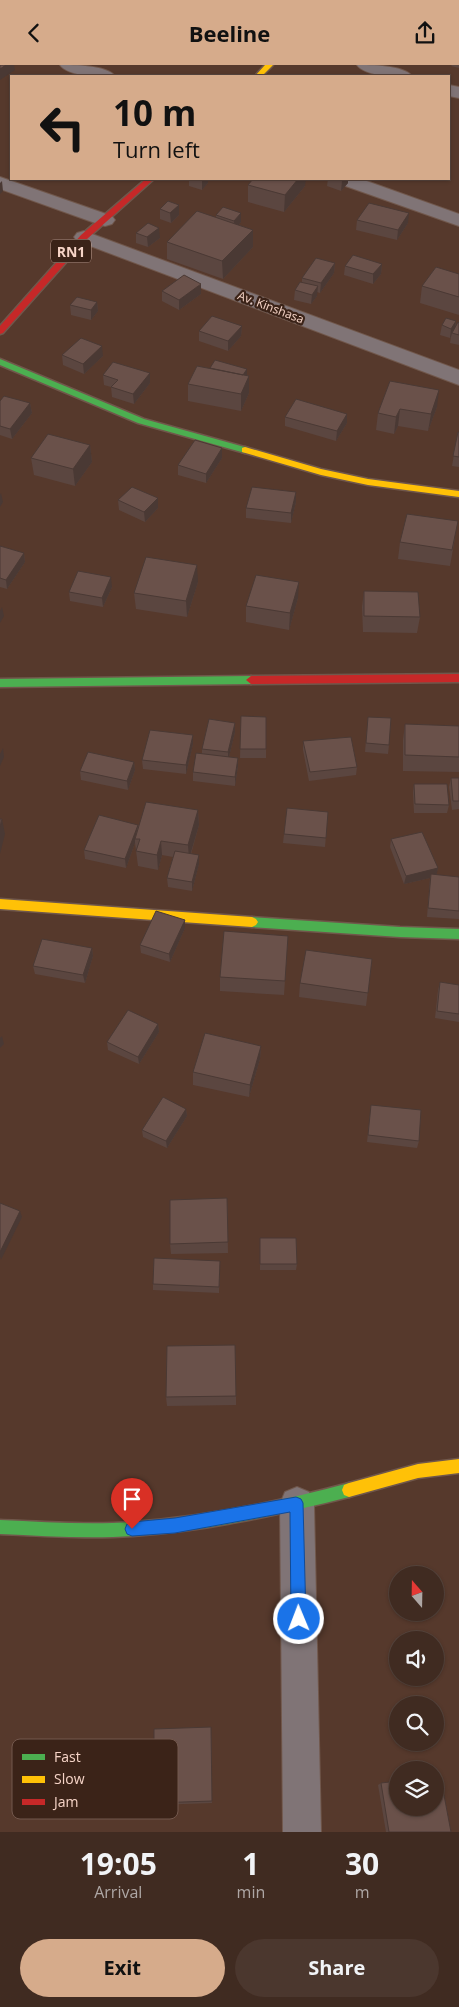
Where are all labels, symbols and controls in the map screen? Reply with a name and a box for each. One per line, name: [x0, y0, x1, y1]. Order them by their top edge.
text: Beeline: [189, 18, 270, 48]
icon: back: [20, 19, 48, 47]
icon: share: [411, 19, 439, 47]
text: 10 m: [113, 89, 196, 136]
icon: left: [30, 95, 95, 160]
text: Turn left: [113, 134, 200, 164]
road number: RN1: [51, 240, 91, 263]
street label: Av. Kinshasa: [235, 287, 307, 327]
pin: [111, 1478, 153, 1529]
icon: arrive: [118, 1485, 146, 1513]
north arrow: [389, 1566, 444, 1621]
map controls: [389, 1566, 444, 1816]
position arrow: [272, 1592, 324, 1644]
button: sound: [389, 1631, 444, 1686]
button: search: [389, 1696, 444, 1751]
legend: [12, 1739, 178, 1819]
text: Fast: [54, 1747, 81, 1766]
button: layers: [389, 1761, 444, 1816]
text: Slow: [54, 1769, 85, 1788]
text: Jam: [52, 1792, 79, 1811]
text: 19:05: [80, 1843, 157, 1884]
text: 1: [242, 1843, 259, 1884]
text: 30: [345, 1843, 379, 1884]
text: Arrival: [94, 1881, 142, 1903]
text: min: [237, 1881, 265, 1903]
text: m: [355, 1881, 370, 1903]
button: Exit: [20, 1939, 225, 1997]
button: Share: [235, 1939, 439, 1997]

